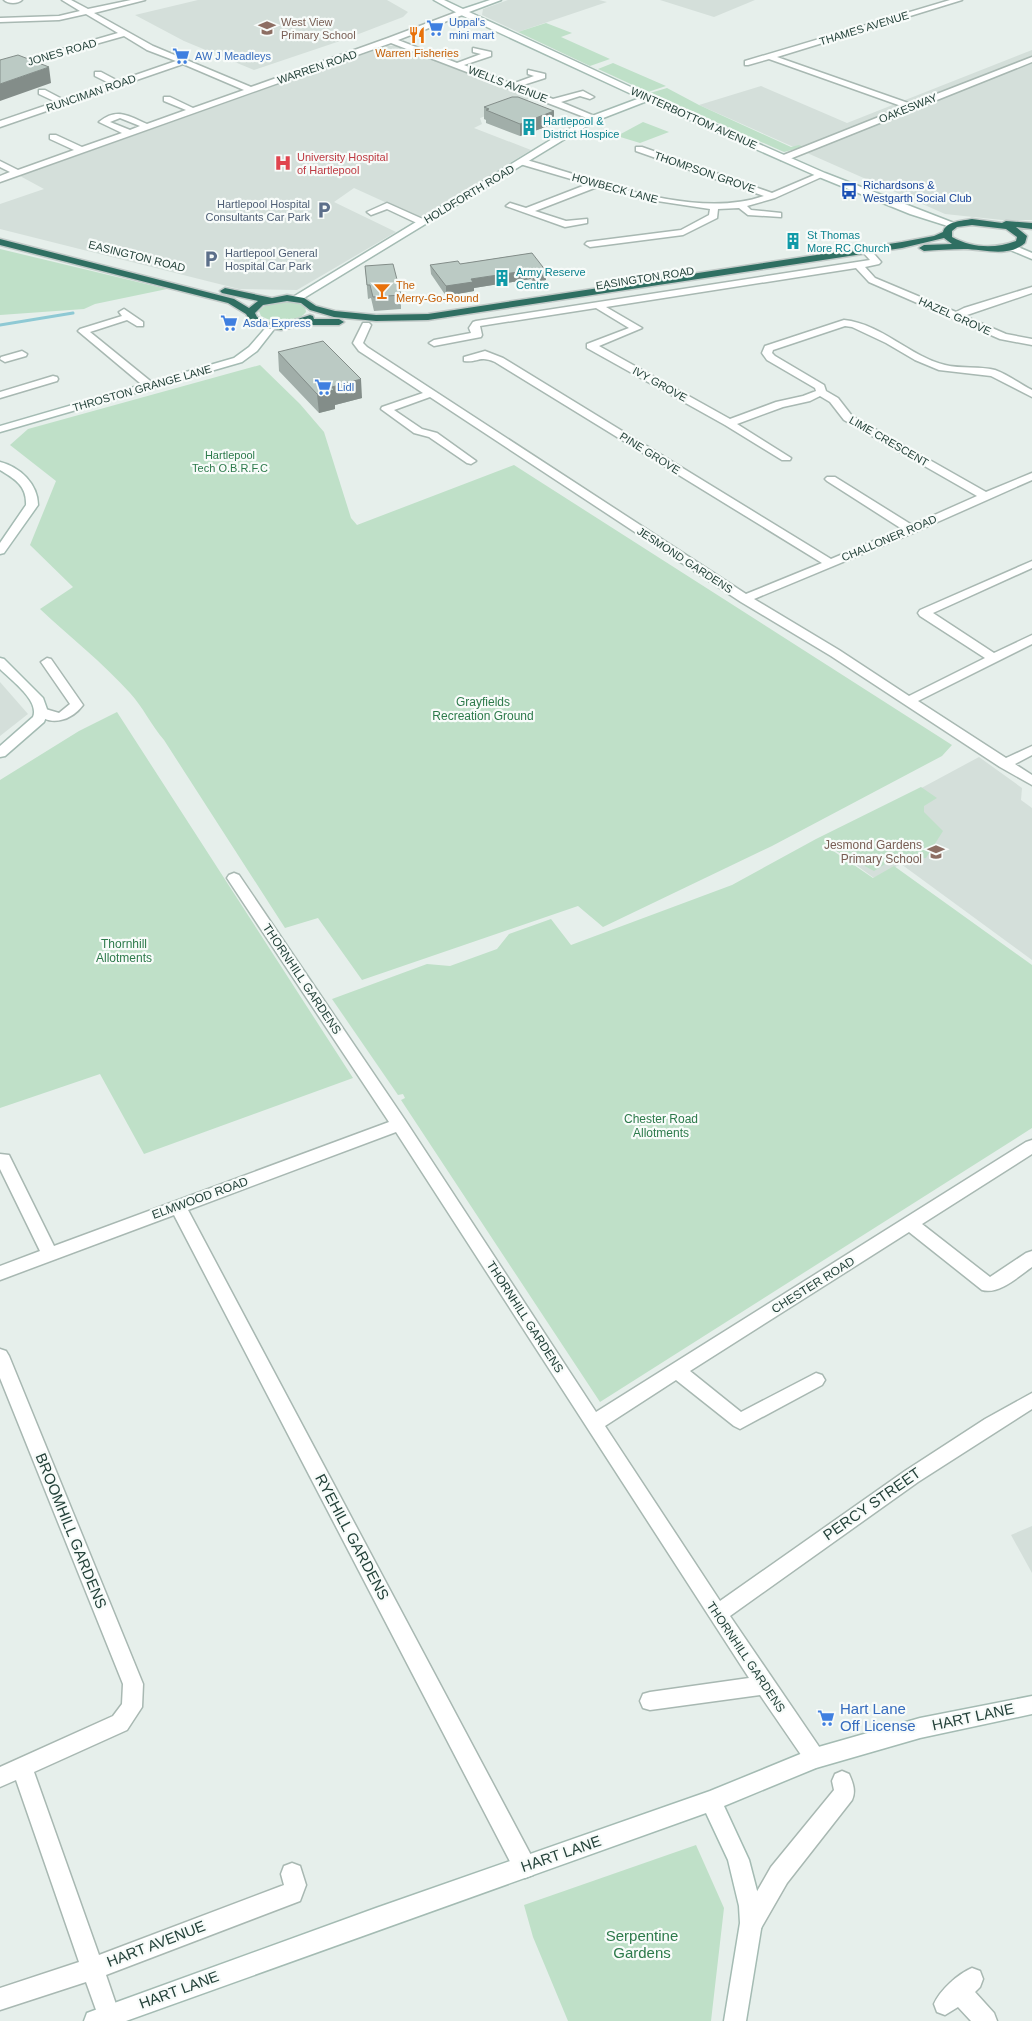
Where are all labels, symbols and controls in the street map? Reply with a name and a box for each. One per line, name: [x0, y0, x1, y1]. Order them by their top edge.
street label: THAMES AVENUE: [818, 9, 910, 47]
place label: West View Primary School: [281, 16, 356, 41]
place label: Uppal's mini mart: [449, 16, 494, 41]
school or university icon: West View Primary School: [257, 18, 277, 38]
supermarket icon: Uppal's mini mart: [425, 18, 445, 38]
restaurant icon: Warren Fisheries: [407, 25, 427, 45]
street label: JONES ROAD: [26, 36, 98, 68]
supermarket icon: AW J Meadleys: [171, 46, 191, 66]
place label: Warren Fisheries: [375, 47, 459, 59]
street label: WARREN ROAD: [276, 48, 358, 86]
place label: AW J Meadleys: [195, 50, 272, 62]
street label: WELLS AVENUE: [467, 63, 549, 105]
street label: RUNCIMAN ROAD: [45, 72, 137, 114]
street label: WINTERBOTTOM AVENUE: [629, 85, 759, 151]
street label: OAKESWAY: [877, 91, 939, 125]
place label: Hartlepool & District Hospice: [543, 115, 619, 140]
building icon: Hartlepool & District Hospice: [519, 117, 539, 137]
street label: THOMPSON GROVE: [653, 149, 757, 195]
place label: University Hospital of Hartlepool: [297, 151, 388, 176]
hospital icon: University Hospital of Hartlepool: [273, 153, 293, 173]
street label: HOLDFORTH ROAD: [422, 162, 516, 226]
street label: HOWBECK LANE: [571, 171, 659, 205]
place label: Richardsons & Westgarth Social Club: [863, 179, 972, 204]
bus stop icon: Richardsons & Westgarth Social Club: [839, 181, 859, 201]
place label: Hartlepool Hospital Consultants Car Park: [205, 198, 310, 223]
parking icon: Hartlepool Hospital Consultants Car Park: [314, 200, 334, 220]
place label: St Thomas More RC Church: [807, 229, 890, 254]
building icon: St Thomas More RC Church: [783, 231, 803, 251]
street label: EASINGTON ROAD: [87, 238, 187, 274]
place label: Hartlepool General Hospital Car Park: [225, 247, 317, 272]
parking icon: Hartlepool General Hospital Car Park: [201, 249, 221, 269]
street label: EASINGTON ROAD: [595, 264, 695, 292]
place label: Army Reserve Centre: [516, 266, 586, 291]
building icon: Army Reserve Centre: [492, 268, 512, 288]
place label: The Merry-Go-Round: [396, 279, 479, 304]
bar icon: The Merry-Go-Round: [372, 281, 392, 301]
street label: HAZEL GROVE: [917, 295, 993, 337]
supermarket icon: Asda Express: [219, 313, 239, 333]
place label: Asda Express: [243, 317, 311, 329]
street label: THROSTON GRANGE LANE: [71, 362, 213, 414]
street label: IVY GROVE: [631, 364, 689, 404]
supermarket icon: Lidl: [313, 377, 333, 397]
place label: Lidl: [337, 381, 354, 393]
street label: LIME CRESCENT: [847, 413, 931, 469]
street label: PINE GROVE: [618, 430, 682, 476]
park label: Hartlepool Tech O.B.R.F.C: [192, 449, 268, 474]
street label: CHALLONER ROAD: [840, 513, 938, 563]
street label: JESMOND GARDENS: [635, 525, 735, 595]
park label: Grayfields Recreation Ground: [432, 695, 534, 723]
place label: Jesmond Gardens Primary School: [824, 838, 922, 866]
school or university icon: Jesmond Gardens Primary School: [926, 842, 946, 862]
street label: THORNHILL GARDENS: [260, 921, 344, 1037]
park label: Thornhill Allotments: [96, 937, 152, 965]
park label: Chester Road Allotments: [624, 1112, 698, 1140]
street label: ELMWOOD ROAD: [150, 1174, 250, 1222]
street label: CHESTER ROAD: [769, 1254, 857, 1316]
street label: THORNHILL GARDENS: [484, 1259, 566, 1375]
street label: BROOMHILL GARDENS: [32, 1451, 110, 1611]
street label: PERCY STREET: [820, 1464, 924, 1543]
street label: RYEHILL GARDENS: [312, 1471, 393, 1603]
street label: THORNHILL GARDENS: [704, 1599, 788, 1715]
place label: Hart Lane Off License: [840, 1700, 916, 1734]
street label: HART LANE: [930, 1700, 1016, 1734]
supermarket icon: Hart Lane Off License: [816, 1708, 836, 1728]
street label: HART LANE: [519, 1832, 603, 1875]
street label: HART AVENUE: [104, 1917, 208, 1970]
park label: Serpentine Gardens: [606, 1927, 678, 1961]
street label: HART LANE: [137, 1967, 221, 2012]

